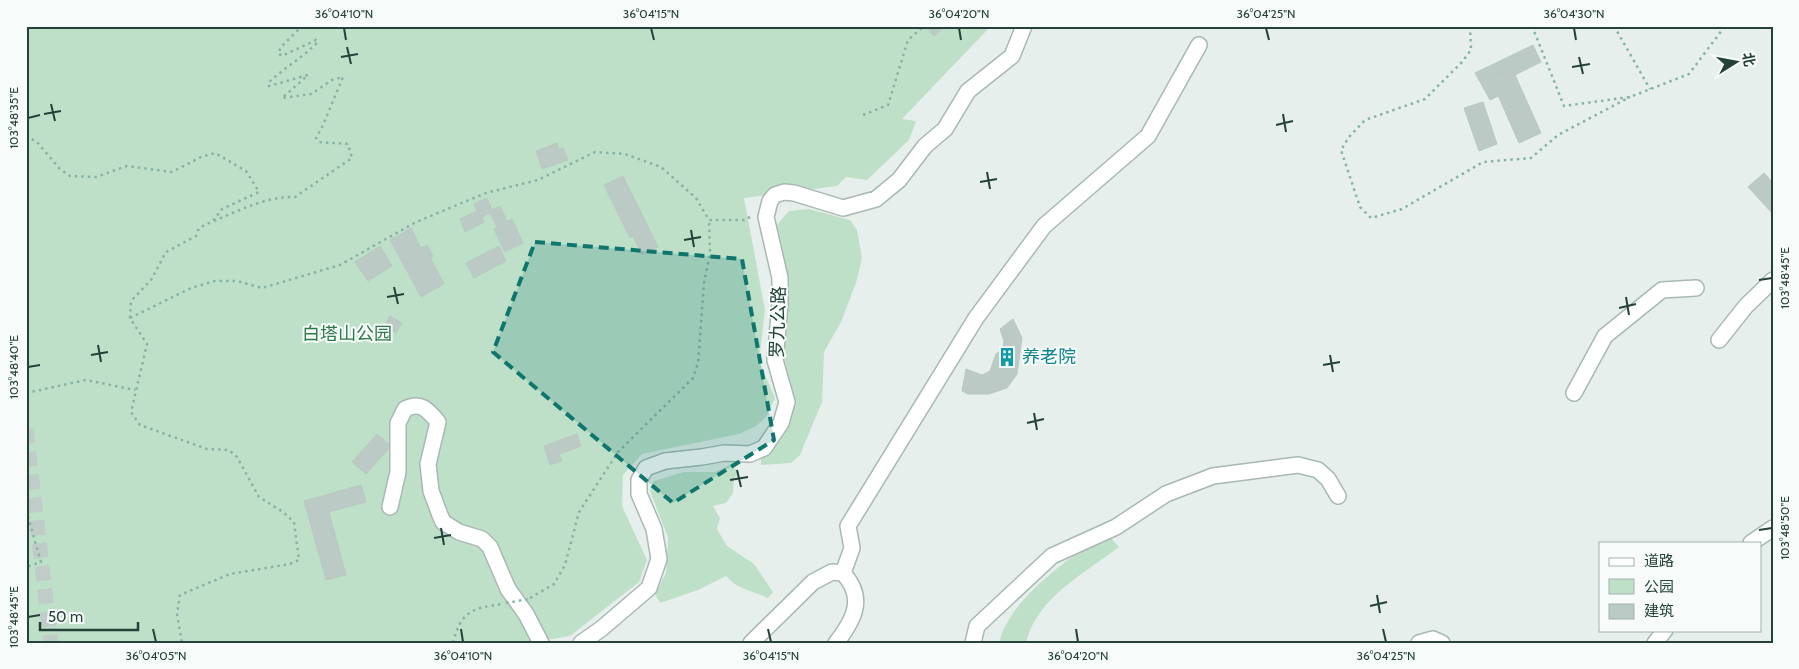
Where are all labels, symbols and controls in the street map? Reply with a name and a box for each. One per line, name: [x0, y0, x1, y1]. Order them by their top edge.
text: 36°04'10"N: [315, 6, 373, 21]
text: 36°04'15"N: [623, 6, 679, 21]
text: 36°04'20"N: [929, 6, 989, 21]
text: 36°04'25"N: [1237, 6, 1296, 21]
text: 36°04'30"N: [1543, 6, 1605, 21]
north arrow: [1712, 38, 1762, 88]
text: 北: [1739, 51, 1759, 68]
text: 103°48'35"E: [6, 87, 21, 149]
text: 103°48'45"E: [1777, 247, 1792, 309]
street label: 罗九公路: [766, 286, 790, 358]
park label: 白塔山公园: [302, 323, 392, 345]
text: 103°48'40"E: [6, 335, 21, 399]
building icon: 养老院: [996, 346, 1018, 368]
place label: 养老院: [1022, 346, 1076, 368]
text: 103°48'50"E: [1777, 496, 1792, 560]
legend: [1599, 542, 1762, 632]
text: 道路: [1644, 552, 1674, 570]
text: 公园: [1644, 578, 1674, 596]
text: 103°48'45"E: [6, 586, 21, 648]
scale bar: [40, 599, 138, 631]
text: 建筑: [1644, 602, 1674, 620]
text: 50 m: [48, 608, 83, 626]
text: 36°04'05"N: [125, 648, 187, 663]
text: 36°04'10"N: [434, 648, 492, 663]
text: 36°04'15"N: [743, 648, 799, 663]
text: 36°04'20"N: [1048, 648, 1108, 663]
text: 36°04'25"N: [1357, 648, 1416, 663]

